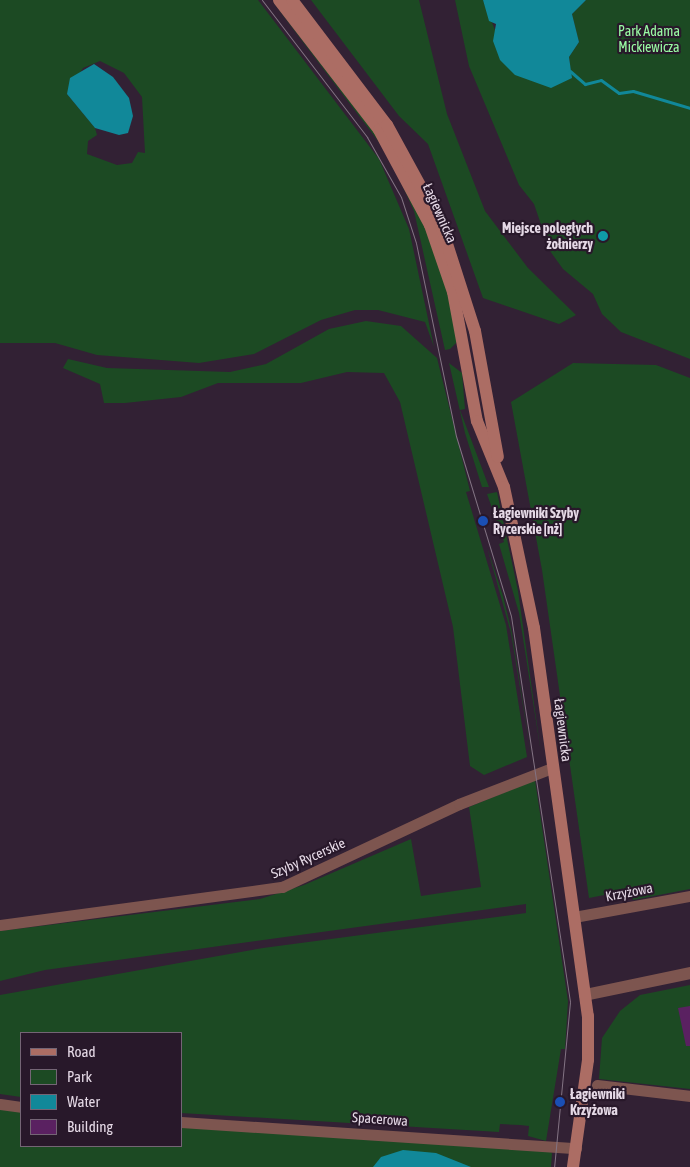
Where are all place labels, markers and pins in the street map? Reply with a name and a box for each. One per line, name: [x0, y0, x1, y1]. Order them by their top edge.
place label: Miejsce poległych żołnierzy: [502, 220, 593, 252]
marker: Miejsce poległych żołnierzy: [597, 230, 609, 242]
place label: Łagiewniki Szyby Rycerskie [nż]: [493, 505, 579, 538]
marker: Łagiewniki Szyby Rycerskie [nż]: [477, 515, 489, 527]
place label: Łagiewniki Krzyżowa: [570, 1086, 625, 1118]
marker: Łagiewniki Krzyżowa: [554, 1096, 566, 1108]

